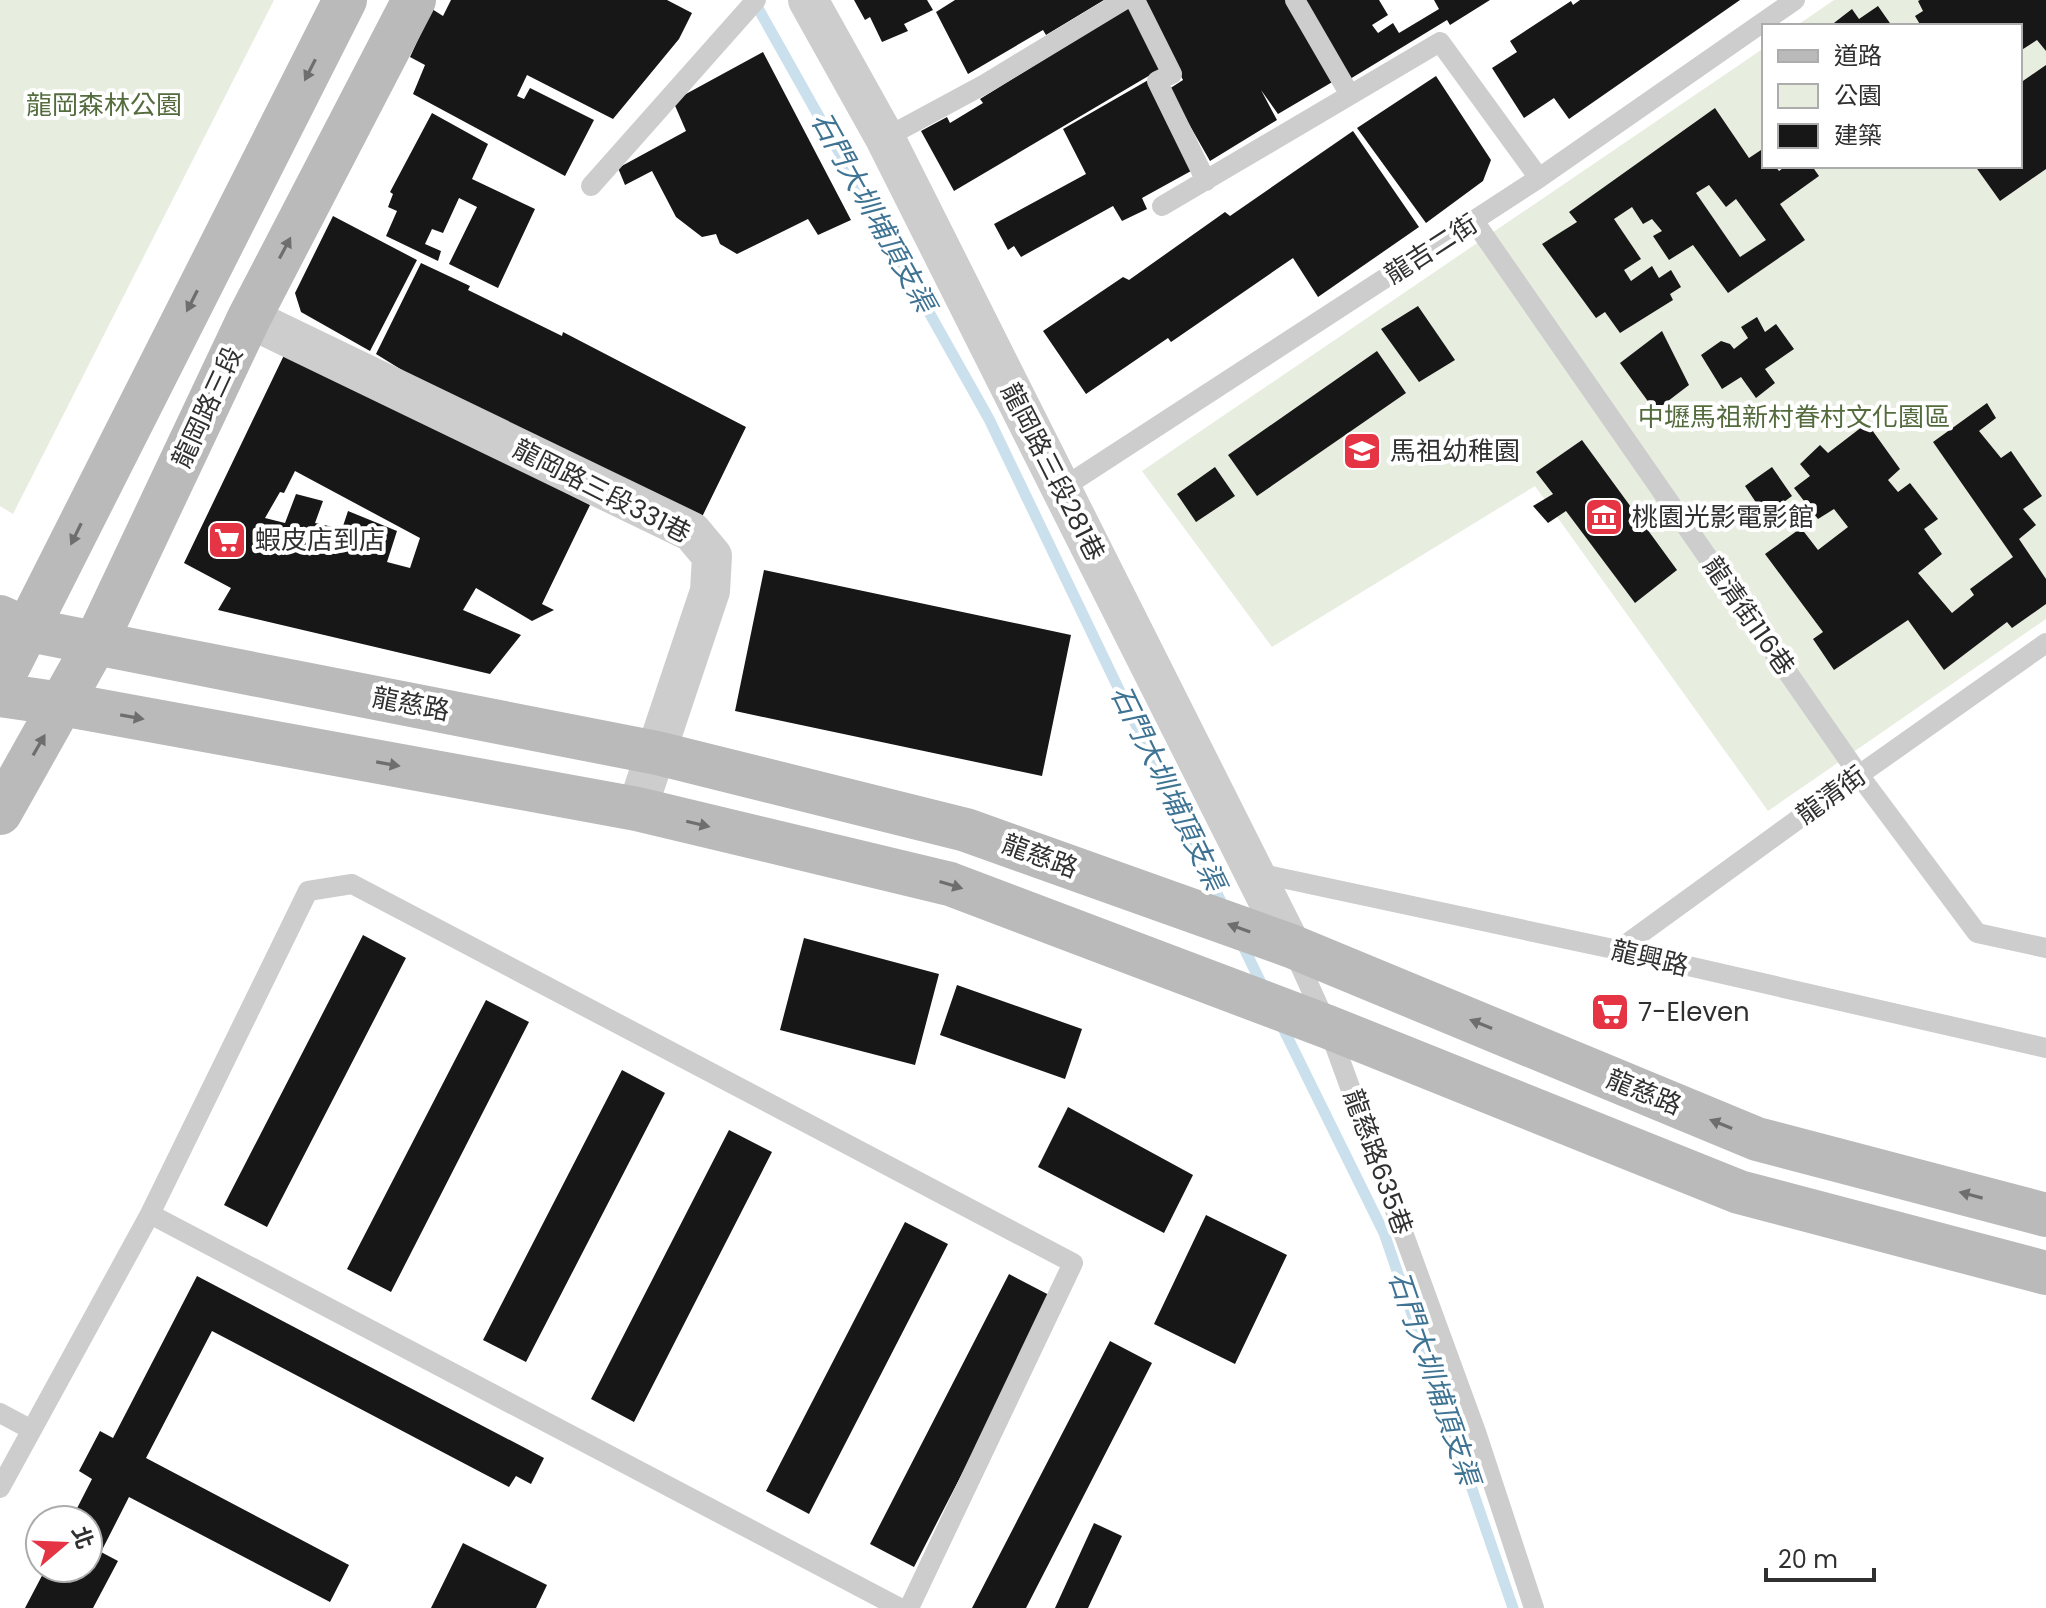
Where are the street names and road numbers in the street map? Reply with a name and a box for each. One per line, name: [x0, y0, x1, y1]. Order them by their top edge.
street label: 龍吉二街: [1378, 206, 1484, 292]
street label: 龍岡路三段: [163, 340, 251, 474]
street label: 龍岡路三段281巷: [993, 377, 1113, 567]
street label: 龍岡路三段331巷: [507, 431, 697, 551]
street label: 龍清街116巷: [1695, 549, 1803, 683]
street label: 龍慈路: [369, 679, 453, 729]
street label: 龍清街: [1789, 758, 1873, 832]
street label: 龍慈路: [997, 826, 1083, 886]
street label: 龍興路: [1608, 932, 1692, 984]
street label: 龍慈路: [1601, 1061, 1687, 1123]
street label: 龍慈路635巷: [1335, 1084, 1421, 1240]

